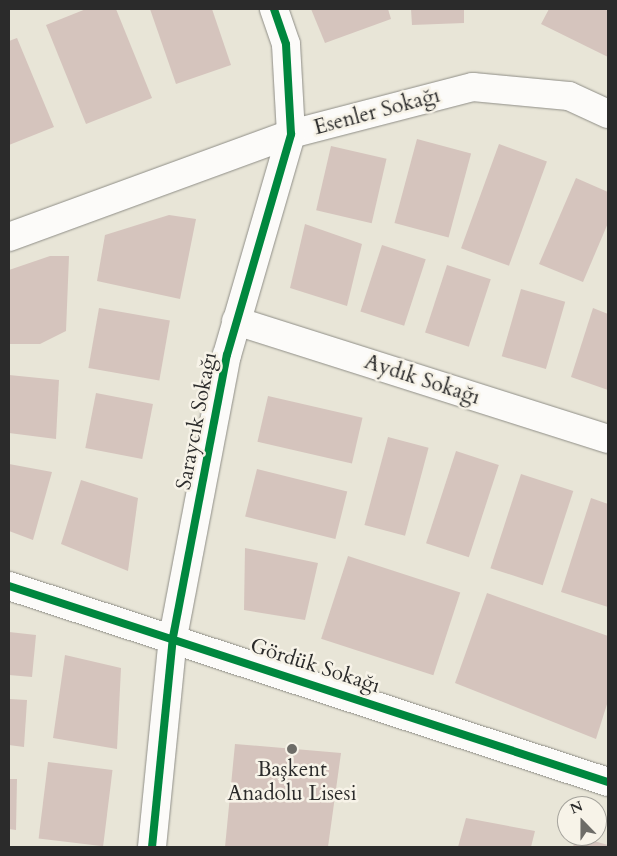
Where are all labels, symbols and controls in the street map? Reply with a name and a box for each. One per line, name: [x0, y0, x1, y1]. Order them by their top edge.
street label: Esenler Sokağı: [311, 83, 443, 141]
street label: Aydık Sokağı: [361, 349, 483, 411]
street label: Saraycık Sokağı: [171, 350, 223, 492]
street label: Gördük Sokağı: [247, 633, 383, 699]
marker: Başkent Anadolu Lisesi: [286, 743, 298, 755]
place label: Başkent Anadolu Lisesi: [227, 757, 357, 807]
north arrow: [557, 796, 607, 846]
text: N: [567, 796, 586, 819]

